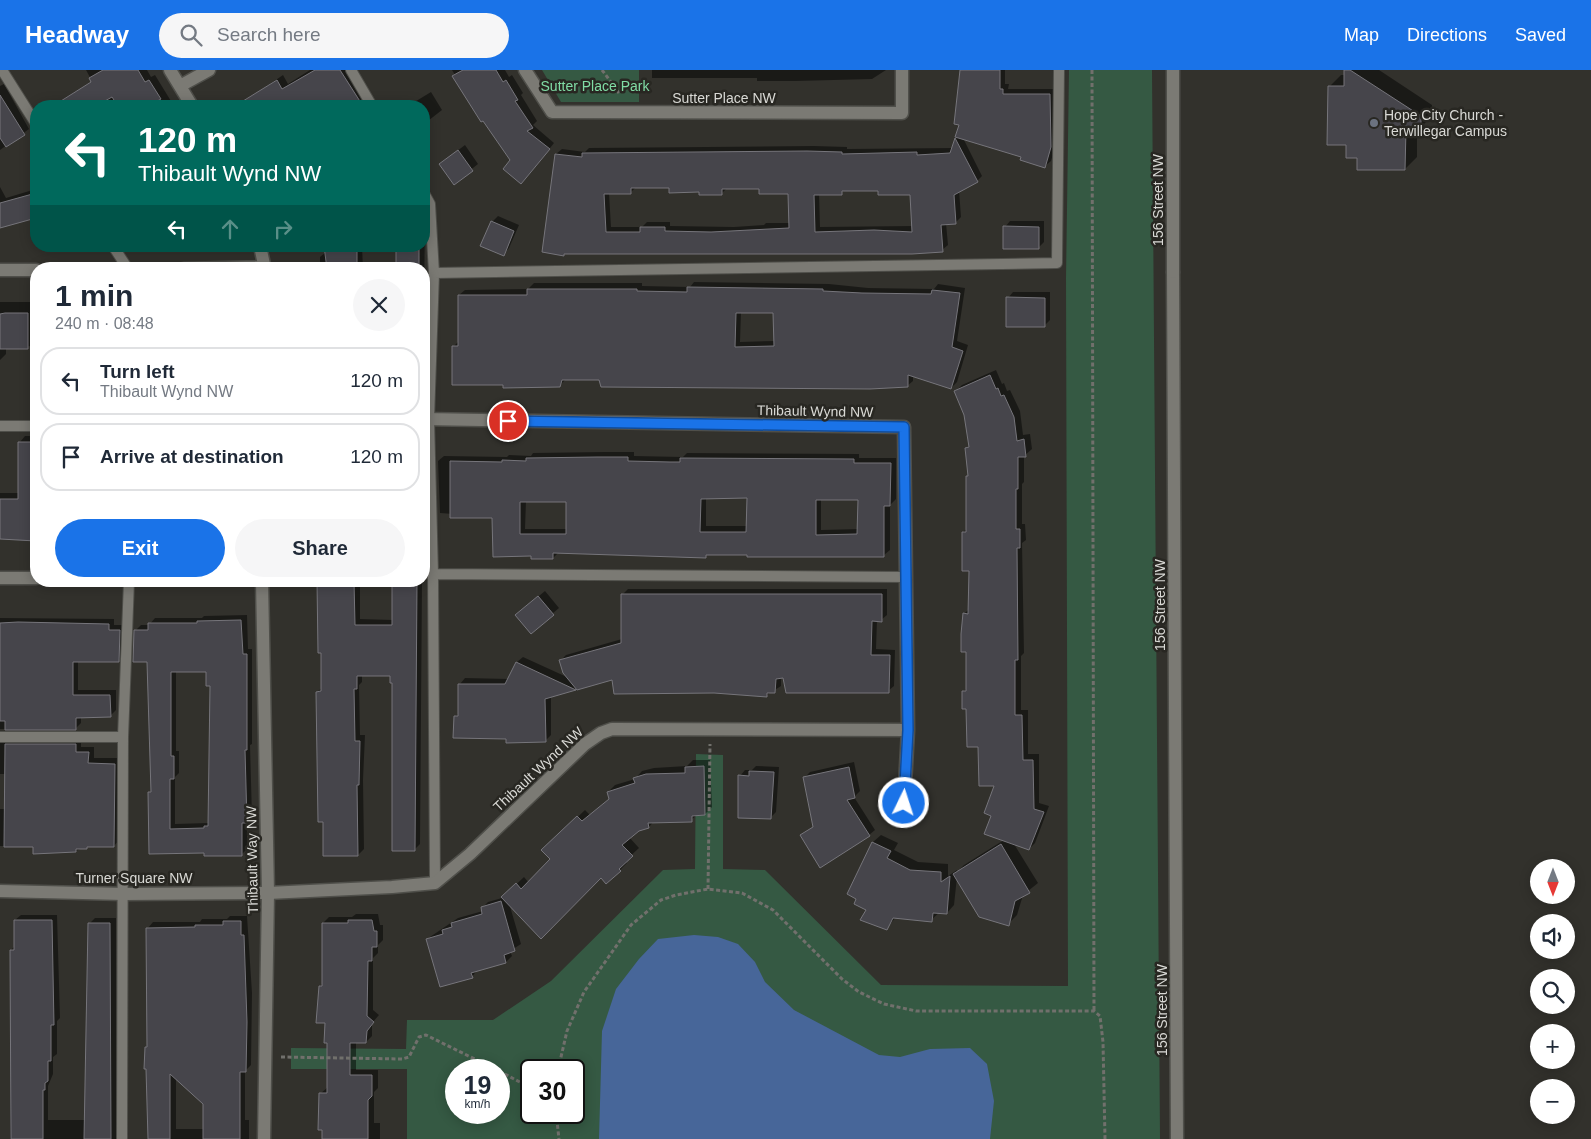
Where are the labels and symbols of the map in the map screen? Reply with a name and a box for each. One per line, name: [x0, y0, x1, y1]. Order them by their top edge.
park label: Sutter Place Park: [541, 78, 650, 94]
street label: Sutter Place NW: [672, 90, 777, 106]
place label: Hope City Church - Terwillegar Campus: [1384, 107, 1507, 139]
marker: Hope City Church - Terwillegar Campus: [1368, 117, 1380, 129]
street label: 156 Street NW: [1150, 153, 1166, 246]
pin: [487, 400, 529, 442]
street label: Thibault Wynd NW: [757, 402, 874, 420]
street label: 156 Street NW: [1152, 558, 1168, 651]
street label: Thibault Wynd NW: [490, 723, 587, 815]
position arrow: [877, 776, 929, 828]
street label: Thibault Way NW: [243, 805, 261, 914]
north arrow: [1530, 859, 1575, 904]
street label: Turner Square NW: [76, 870, 193, 886]
street label: 156 Street NW: [1154, 963, 1170, 1056]
speed limit sign: 30: [520, 1059, 585, 1124]

